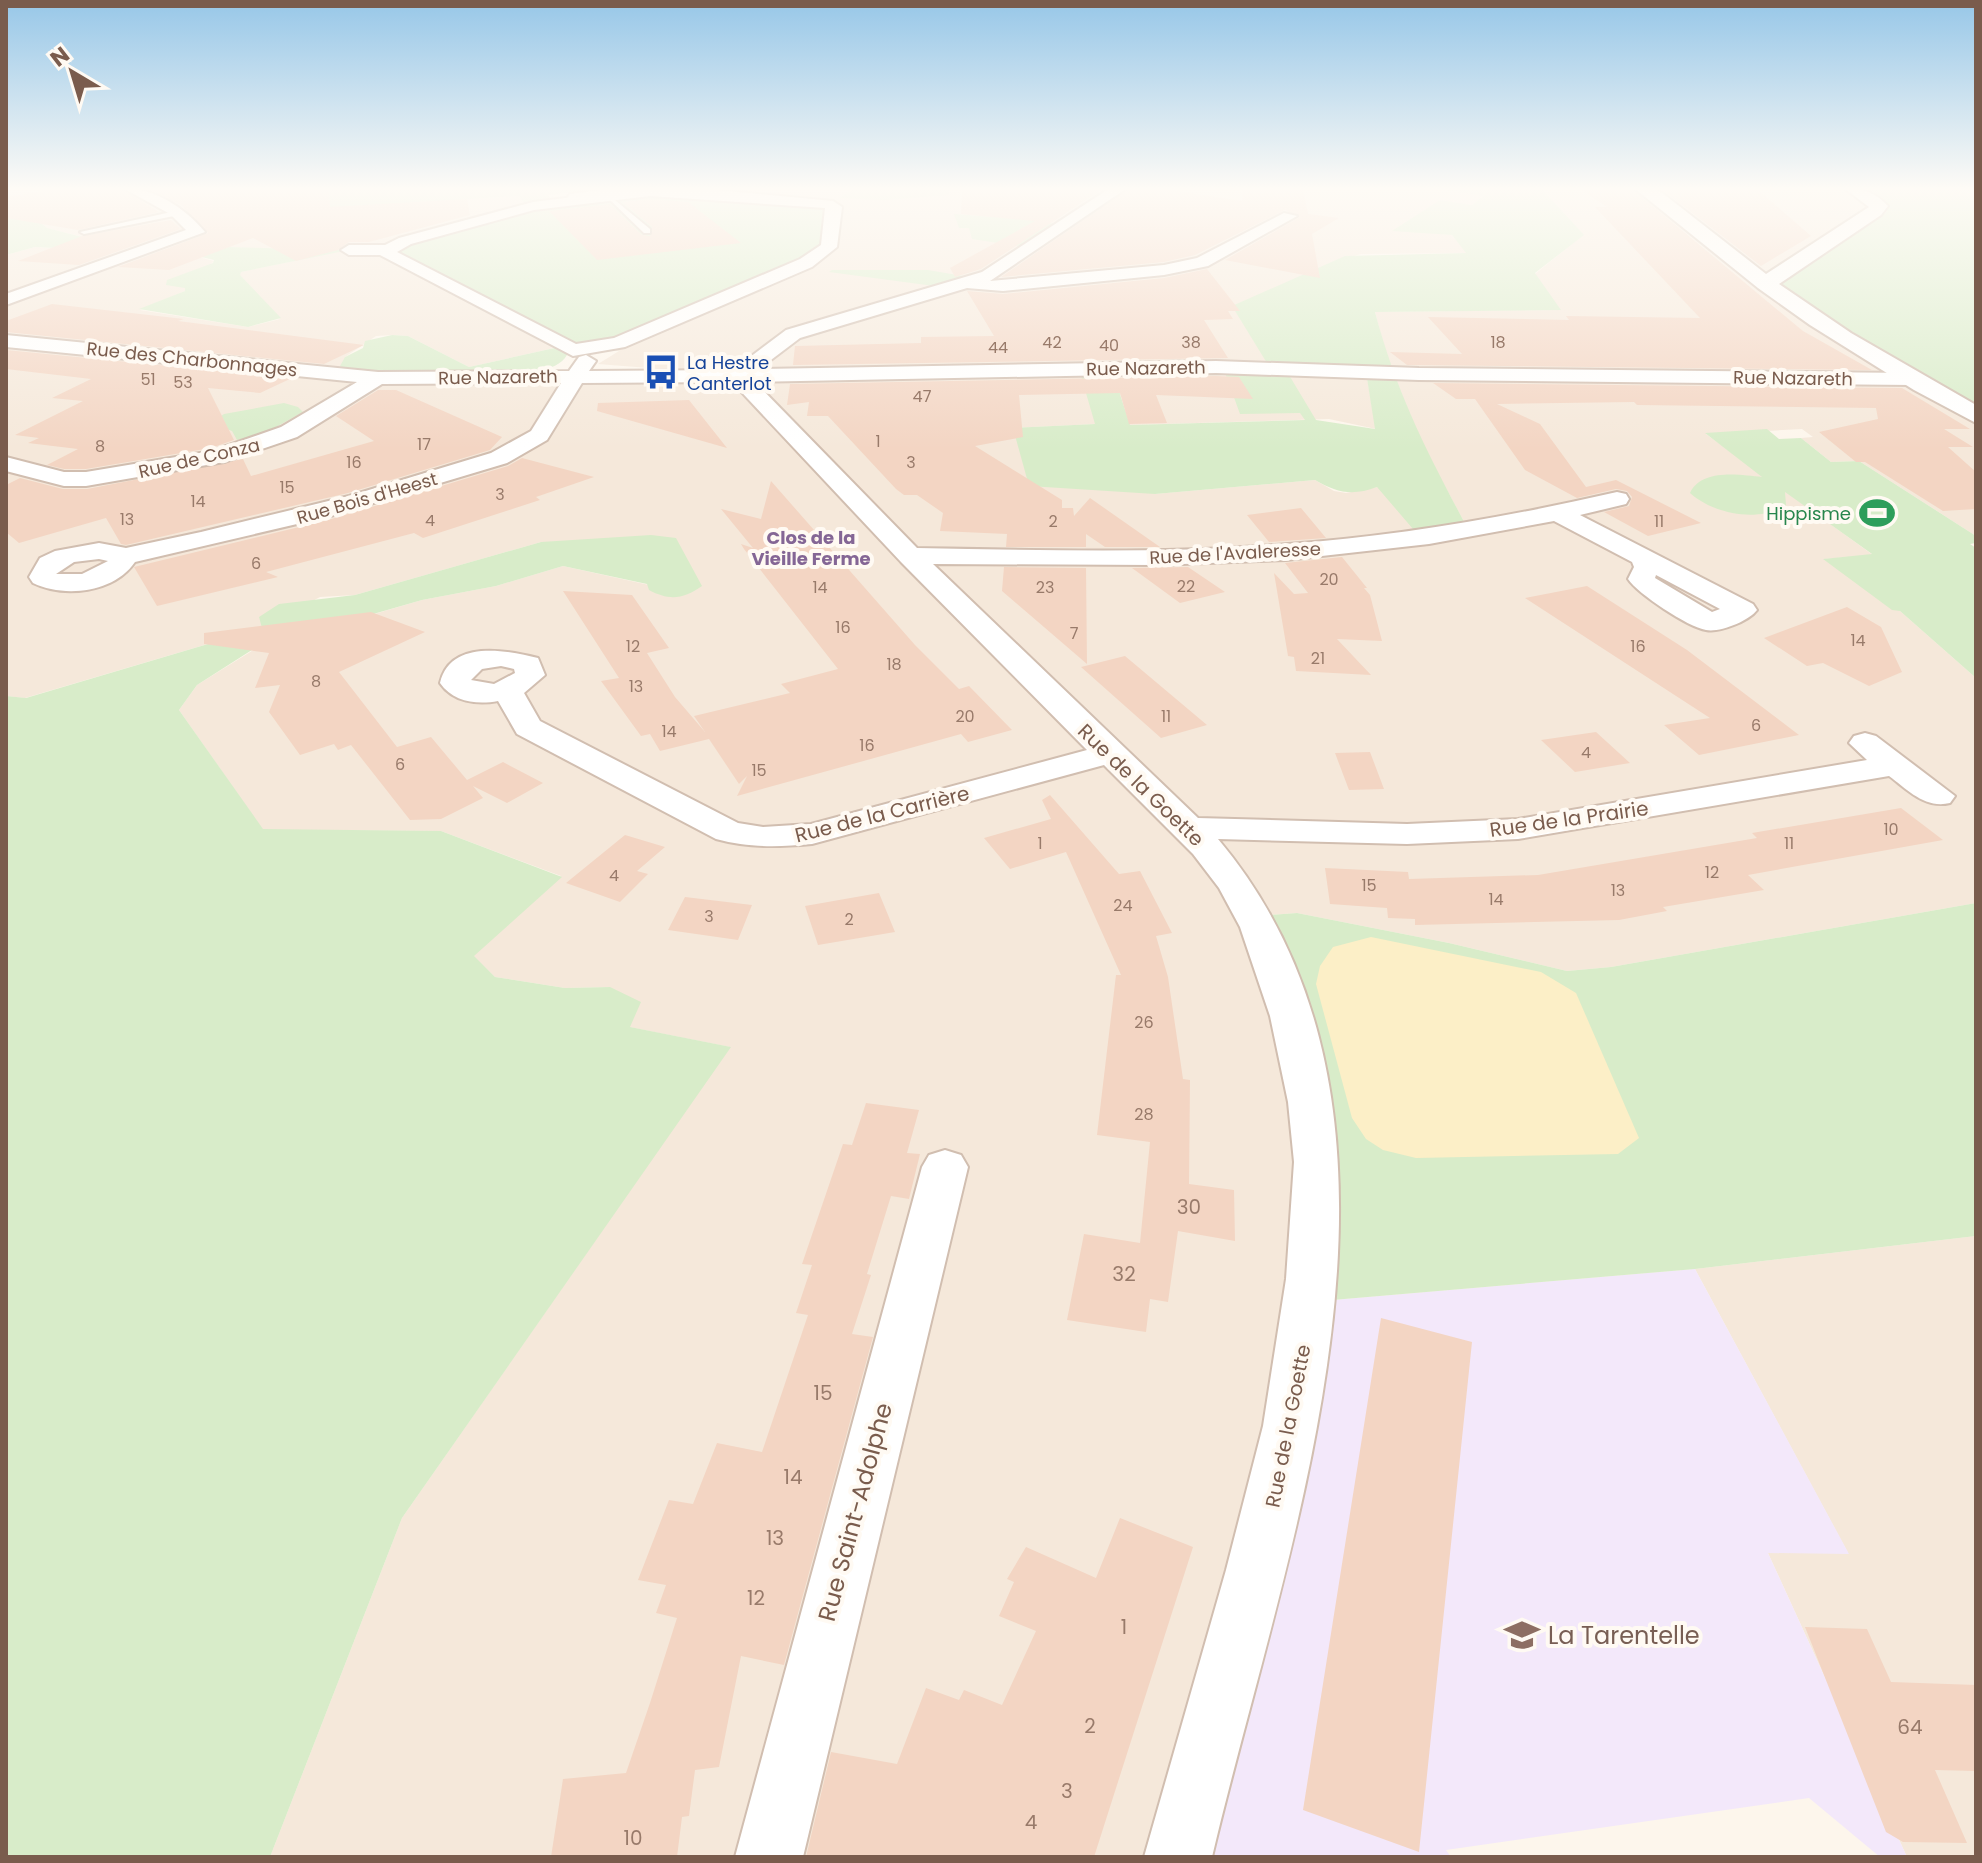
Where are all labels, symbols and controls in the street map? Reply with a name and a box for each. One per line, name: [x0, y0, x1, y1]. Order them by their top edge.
north arrow: [32, 32, 112, 112]
text: N: [44, 39, 76, 74]
house number: 42: [1042, 331, 1062, 354]
house number: 38: [1181, 331, 1201, 354]
house number: 18: [1490, 331, 1506, 354]
house number: 40: [1099, 334, 1119, 357]
street label: Rue des Charbonnages: [85, 335, 299, 383]
house number: 44: [988, 336, 1008, 359]
place label: La Hestre Canterlot: [687, 350, 772, 396]
bus stop icon: La Hestre Canterlot: [642, 353, 680, 391]
street label: Rue Nazareth: [1086, 354, 1206, 382]
street label: Rue Nazareth: [438, 363, 558, 391]
street label: Rue Nazareth: [1733, 364, 1853, 392]
house number: 51: [140, 368, 156, 391]
house number: 53: [173, 371, 193, 394]
house number: 47: [913, 385, 932, 408]
house number: 1: [875, 430, 881, 453]
street label: Rue de Conza: [136, 432, 262, 484]
house number: 17: [417, 433, 431, 456]
house number: 8: [95, 435, 105, 458]
house number: 16: [346, 451, 362, 474]
house number: 3: [906, 451, 916, 474]
street label: Rue Bois d'Heest: [294, 466, 440, 530]
house number: 15: [279, 476, 295, 499]
house number: 3: [495, 483, 505, 506]
house number: 14: [190, 490, 206, 513]
sports icon: Hippisme: [1858, 494, 1896, 532]
place label: Hippisme: [1766, 501, 1851, 526]
house number: 13: [120, 508, 134, 531]
house number: 4: [425, 509, 435, 532]
house number: 2: [1048, 510, 1058, 533]
house number: 11: [1654, 510, 1664, 533]
district label: Clos de la Vieille Ferme: [751, 525, 871, 571]
street label: Rue de l'Avaleresse: [1149, 536, 1321, 570]
house number: 6: [251, 552, 261, 575]
house number: 20: [1319, 568, 1339, 591]
house number: 22: [1177, 575, 1195, 598]
house number: 14: [812, 576, 828, 599]
house number: 23: [1036, 576, 1054, 599]
house number: 16: [835, 616, 851, 639]
house number: 7: [1070, 622, 1079, 645]
house number: 14: [1850, 629, 1866, 652]
house number: 12: [626, 635, 640, 658]
house number: 16: [1630, 635, 1646, 658]
house number: 21: [1311, 647, 1325, 670]
house number: 18: [886, 653, 902, 676]
house number: 8: [311, 670, 321, 693]
house number: 13: [629, 675, 643, 698]
house number: 20: [955, 705, 975, 728]
house number: 11: [1161, 705, 1171, 728]
house number: 6: [1751, 714, 1761, 737]
street label: Rue de la Goette: [1072, 717, 1210, 853]
house number: 14: [661, 720, 677, 743]
house number: 16: [859, 734, 875, 757]
house number: 4: [1581, 741, 1591, 764]
house number: 6: [395, 753, 405, 776]
house number: 15: [751, 759, 767, 782]
street label: Rue de la Carrière: [792, 779, 972, 849]
street label: Rue de la Prairie: [1488, 794, 1650, 844]
house number: 10: [1883, 818, 1899, 841]
house number: 1: [1037, 832, 1043, 855]
house number: 11: [1784, 832, 1794, 855]
house number: 12: [1705, 861, 1719, 884]
house number: 4: [609, 864, 619, 887]
house number: 15: [1361, 874, 1377, 897]
house number: 13: [1611, 879, 1625, 902]
house number: 14: [1488, 888, 1504, 911]
house number: 24: [1113, 894, 1133, 917]
house number: 3: [704, 905, 714, 928]
house number: 2: [844, 908, 854, 931]
house number: 26: [1134, 1011, 1154, 1034]
house number: 28: [1134, 1103, 1154, 1126]
house number: 30: [1177, 1193, 1201, 1221]
house number: 32: [1112, 1260, 1136, 1288]
street label: Rue de la Goette: [1258, 1342, 1318, 1510]
house number: 15: [814, 1379, 832, 1407]
street label: Rue Saint-Adolphe: [810, 1399, 900, 1625]
house number: 14: [784, 1463, 802, 1491]
house number: 13: [766, 1524, 784, 1552]
house number: 12: [747, 1584, 765, 1612]
house number: 1: [1121, 1613, 1127, 1641]
school or university icon: La Tarentelle: [1503, 1616, 1541, 1654]
place label: La Tarentelle: [1548, 1619, 1700, 1652]
house number: 2: [1084, 1712, 1096, 1740]
house number: 64: [1897, 1713, 1923, 1741]
house number: 3: [1061, 1777, 1073, 1805]
house number: 4: [1025, 1808, 1037, 1836]
house number: 10: [624, 1824, 642, 1852]

